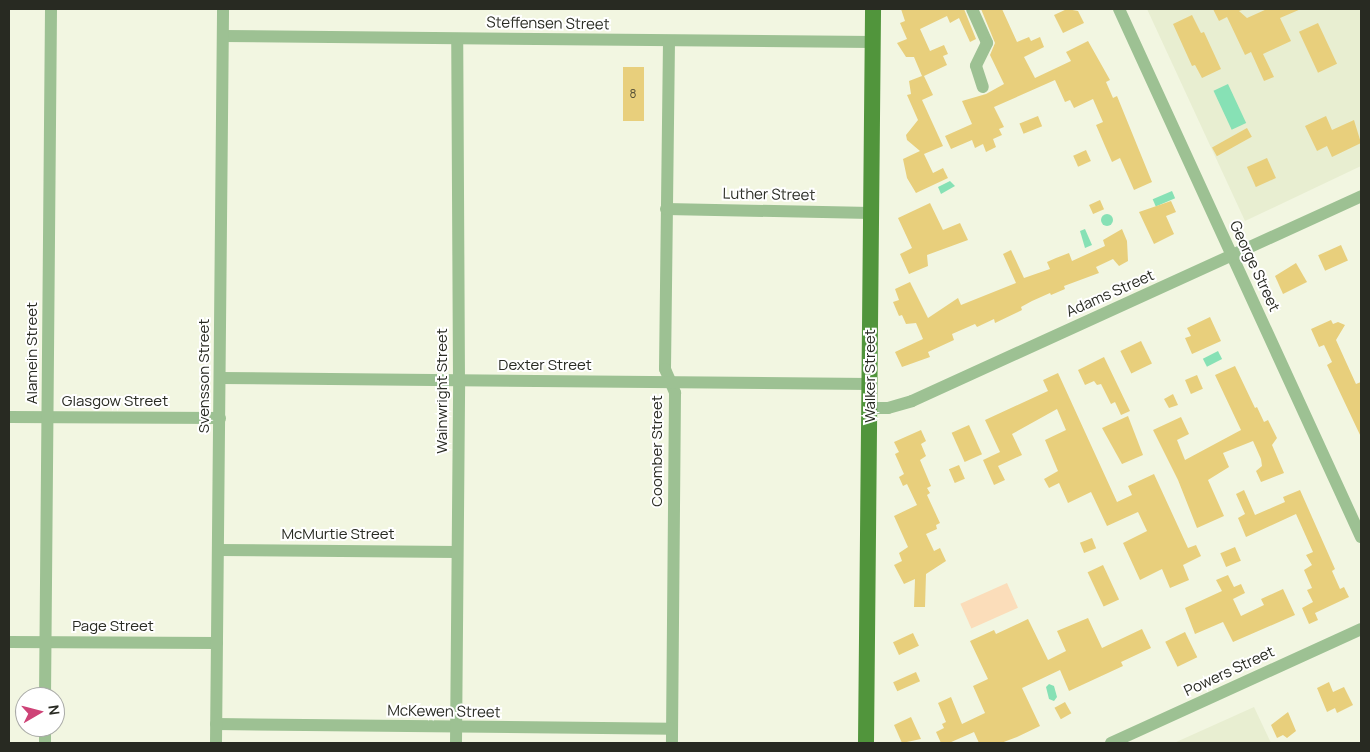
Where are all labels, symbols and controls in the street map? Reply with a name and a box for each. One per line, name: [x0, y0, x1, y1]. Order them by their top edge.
street label: Steffensen Street: [486, 13, 610, 33]
house number: 8: [630, 87, 636, 101]
street label: Luther Street: [722, 184, 816, 204]
street label: George Street: [1226, 218, 1284, 314]
street label: Adams Street: [1063, 266, 1157, 320]
street label: Alamein Street: [23, 302, 41, 404]
street label: Svensson Street: [195, 319, 213, 433]
street label: Wainwright Street: [433, 328, 451, 454]
street label: Walker Street: [861, 329, 879, 423]
street label: Dexter Street: [498, 356, 592, 374]
street label: Glasgow Street: [62, 392, 168, 410]
street label: Coomber Street: [648, 395, 666, 507]
street label: McMurtie Street: [281, 525, 395, 543]
street label: Page Street: [72, 617, 154, 635]
street label: Powers Street: [1181, 642, 1277, 700]
north arrow: [15, 687, 65, 737]
street label: McKewen Street: [387, 701, 501, 721]
text: N: [44, 704, 64, 716]

